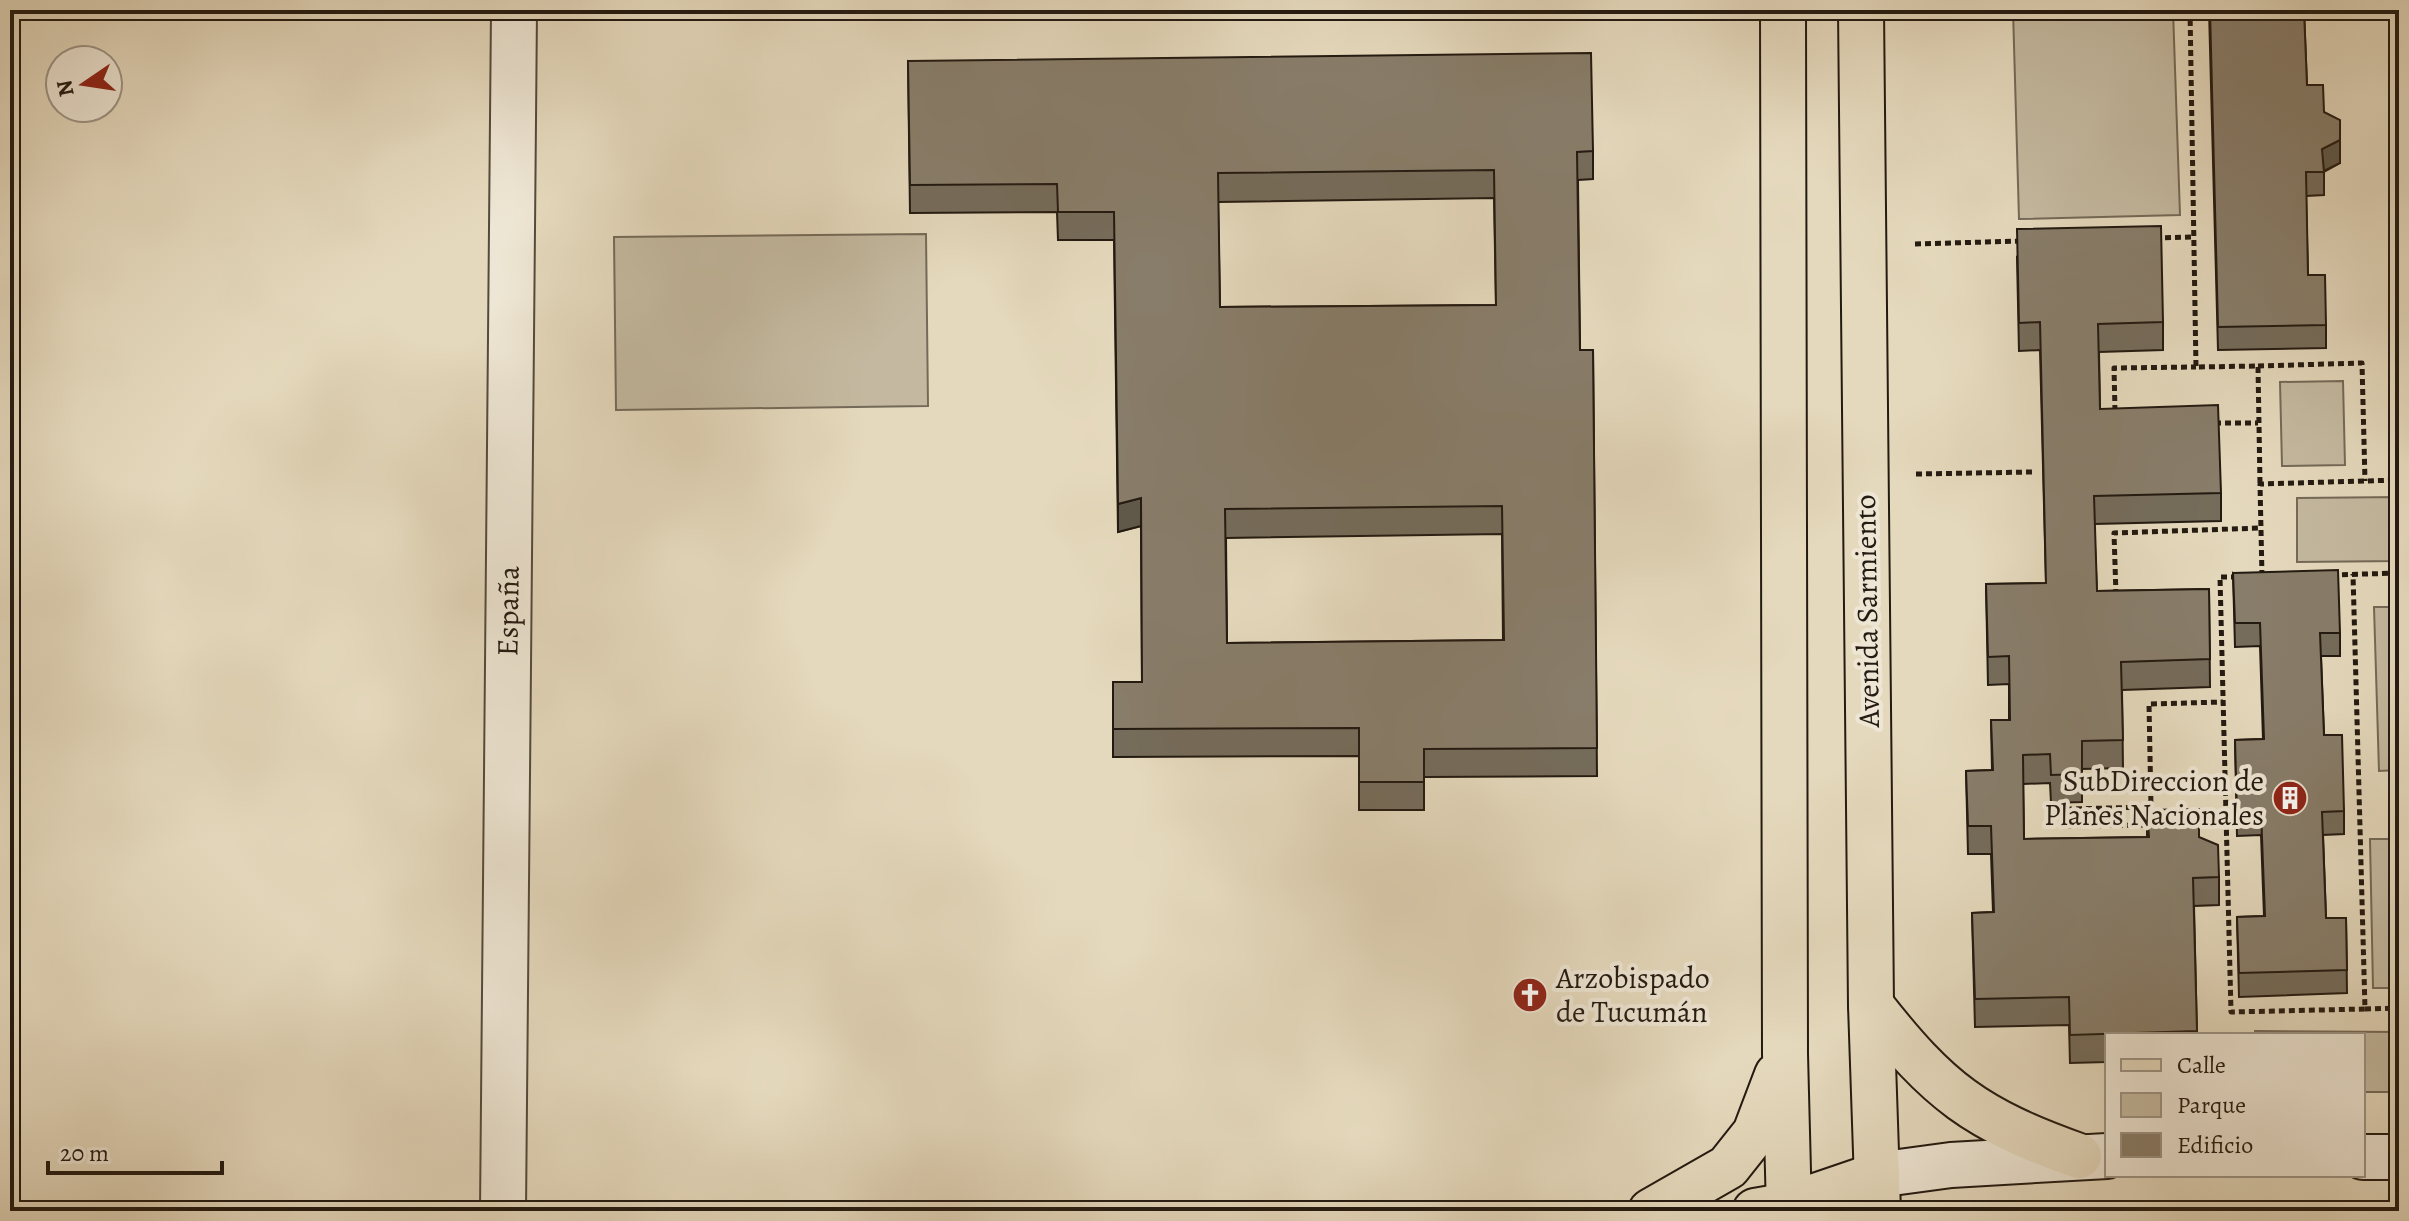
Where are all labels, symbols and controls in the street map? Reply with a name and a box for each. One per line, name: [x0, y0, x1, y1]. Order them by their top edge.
north arrow: [44, 44, 124, 124]
text: N: [49, 77, 82, 99]
street label: Avenida Sarmiento: [1845, 494, 1889, 729]
street label: España: [487, 565, 529, 657]
place label: SubDireccion de Planes Nacionales: [2044, 761, 2264, 835]
building icon: SubDireccion de Planes Nacionales: [2271, 779, 2309, 817]
place label: Arzobispado de Tucumán: [1555, 958, 1710, 1032]
church icon: Arzobispado de Tucumán: [1511, 976, 1549, 1014]
legend: [2105, 1033, 2365, 1177]
text: Calle: [2177, 1049, 2226, 1081]
text: Parque: [2177, 1089, 2246, 1121]
scale bar: [48, 1125, 222, 1175]
text: Edificio: [2177, 1129, 2253, 1161]
text: 20 m: [60, 1137, 109, 1169]

